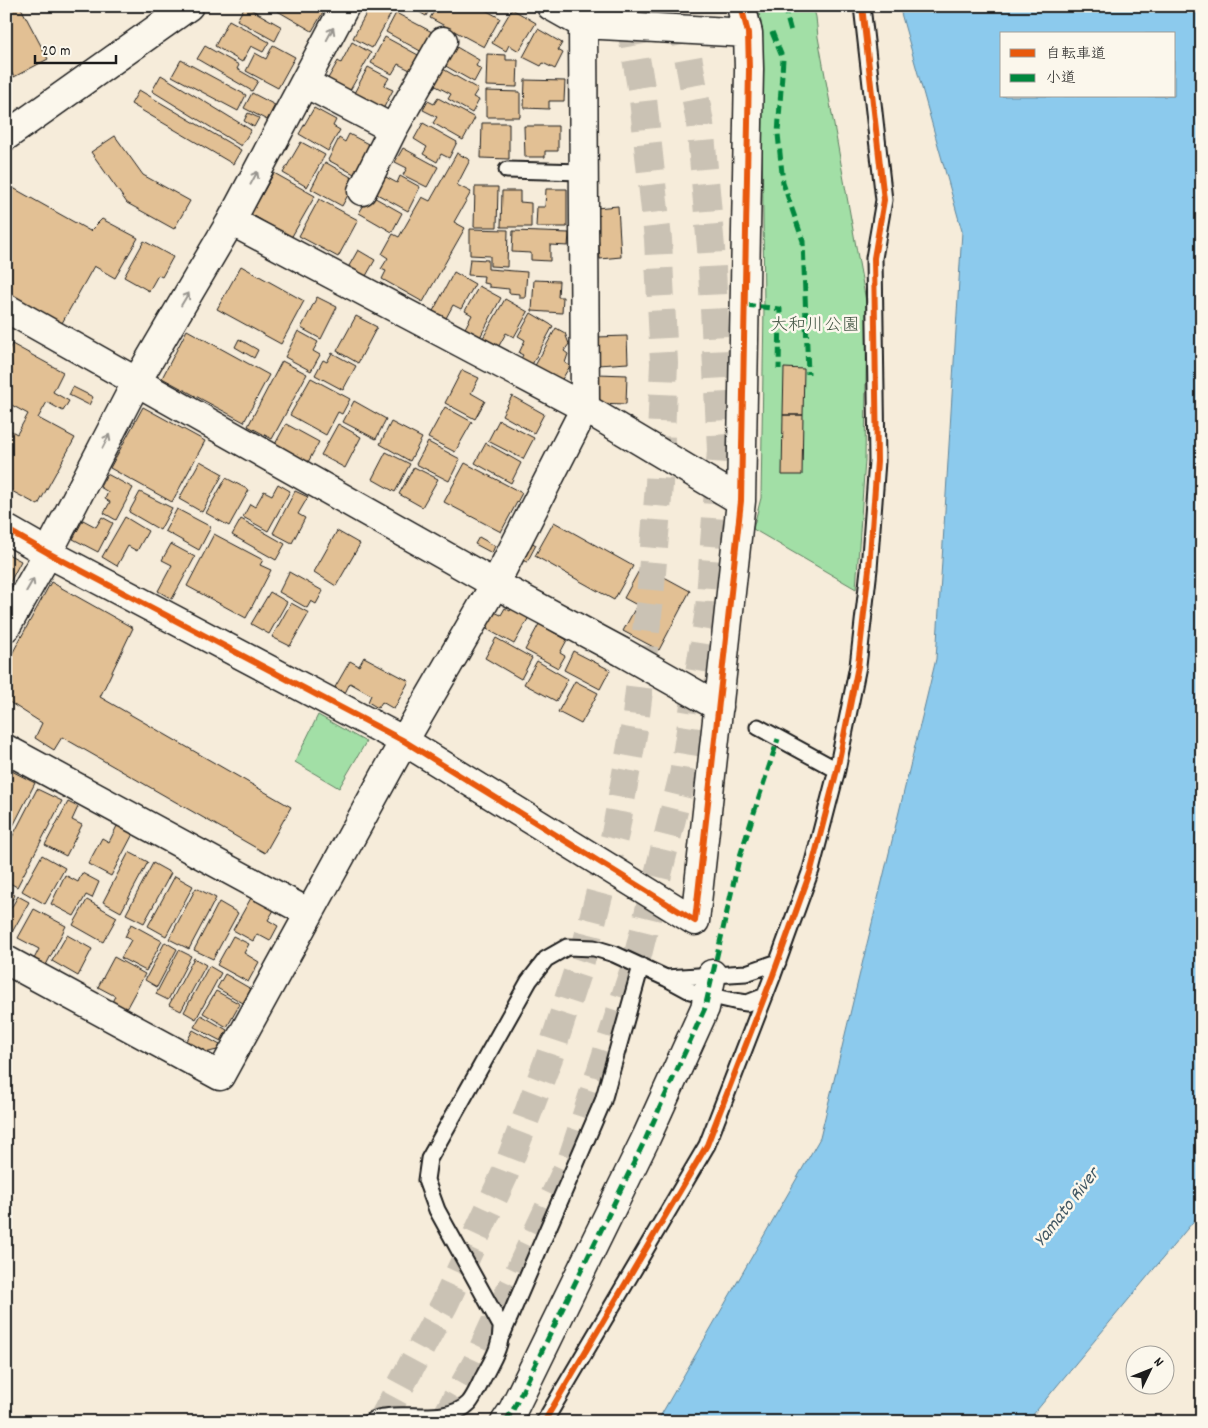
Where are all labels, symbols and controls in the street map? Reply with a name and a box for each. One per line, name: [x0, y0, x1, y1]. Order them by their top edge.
one-way arrow: [326, 27, 336, 42]
scale bar: [35, 32, 116, 64]
legend: [1000, 32, 1176, 98]
text: 20 m: [42, 41, 70, 63]
text: 自転車道: [1046, 44, 1106, 66]
text: 小道: [1046, 68, 1076, 90]
one-way arrow: [249, 170, 259, 185]
one-way arrow: [181, 293, 191, 307]
park label: 大和川公園: [770, 314, 860, 339]
one-way arrow: [102, 434, 111, 449]
one-way arrow: [26, 578, 36, 592]
water label: Yamato River: [1028, 1161, 1108, 1253]
north arrow: [1126, 1346, 1176, 1396]
text: N: [1148, 1353, 1168, 1372]

